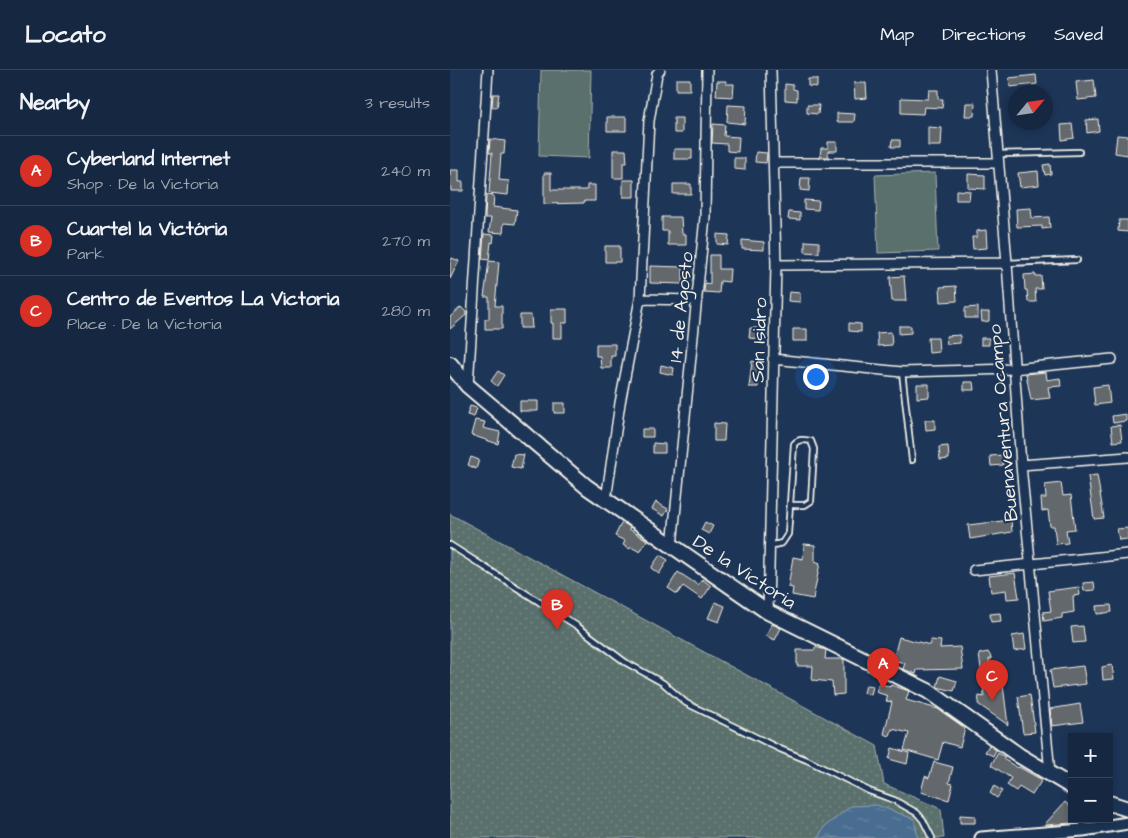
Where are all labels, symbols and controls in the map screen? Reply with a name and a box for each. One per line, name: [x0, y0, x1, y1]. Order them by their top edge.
text: Locato: [25, 18, 106, 52]
text: Map: [880, 22, 914, 47]
text: Directions: [942, 22, 1026, 47]
text: Saved: [1054, 22, 1103, 47]
north arrow: [1008, 85, 1053, 130]
text: Nearby: [20, 88, 90, 117]
text: 3 results: [365, 92, 430, 114]
text: Cyberland Internet: [67, 146, 230, 173]
text: A: [31, 160, 41, 182]
text: 240 m: [381, 160, 430, 182]
text: Shop · De la Victoria: [67, 173, 218, 195]
text: Cuartel la Victória: [67, 216, 227, 243]
text: B: [30, 230, 42, 252]
text: 270 m: [382, 230, 430, 252]
text: Park: [67, 243, 104, 265]
street label: 14 de Agosto: [662, 250, 702, 364]
text: Centro de Eventos La Victoria: [67, 286, 339, 313]
street label: San Isidro: [745, 297, 774, 383]
text: C: [30, 300, 42, 322]
text: 280 m: [382, 300, 430, 322]
text: Place · De la Victoria: [67, 313, 222, 335]
street label: Buenaventura Ocampo: [981, 323, 1026, 523]
your location: [803, 364, 829, 390]
street label: De la Victoria: [687, 529, 802, 616]
pin: B: [541, 589, 573, 630]
pin: A: [867, 648, 899, 689]
pin: C: [976, 660, 1008, 701]
map controls: [1068, 733, 1113, 823]
button: +: [1068, 733, 1113, 778]
button: −: [1068, 778, 1113, 823]

